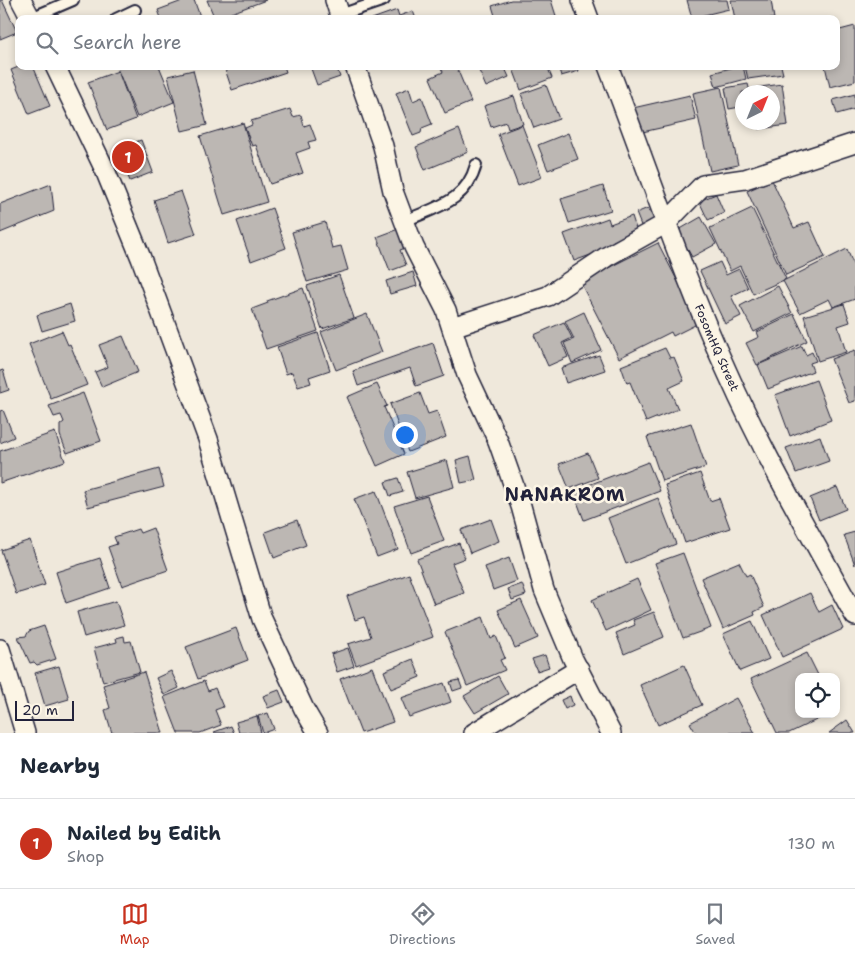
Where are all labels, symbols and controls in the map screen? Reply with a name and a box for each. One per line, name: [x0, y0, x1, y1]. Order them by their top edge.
search box: [15, 15, 840, 70]
icon: search: [33, 29, 61, 57]
text: Search here: [73, 30, 182, 55]
north arrow: [735, 85, 780, 130]
pin: 1: [112, 138, 144, 176]
street label: FosomHQ Street: [691, 302, 743, 394]
your location: [392, 422, 418, 448]
district label: NANAKROM: [505, 483, 625, 507]
map controls: [795, 673, 840, 718]
button: locate: [795, 673, 840, 718]
scale bar: [15, 698, 74, 721]
text: 20 m: [22, 701, 58, 719]
text: Nearby: [20, 752, 100, 780]
text: Nailed by Edith: [67, 821, 221, 846]
text: 1: [32, 833, 40, 854]
text: 130 m: [788, 833, 835, 854]
text: Shop: [67, 846, 104, 867]
tab: Map: [120, 900, 150, 948]
tab: Directions: [389, 900, 456, 948]
tab: Saved: [696, 900, 735, 948]

